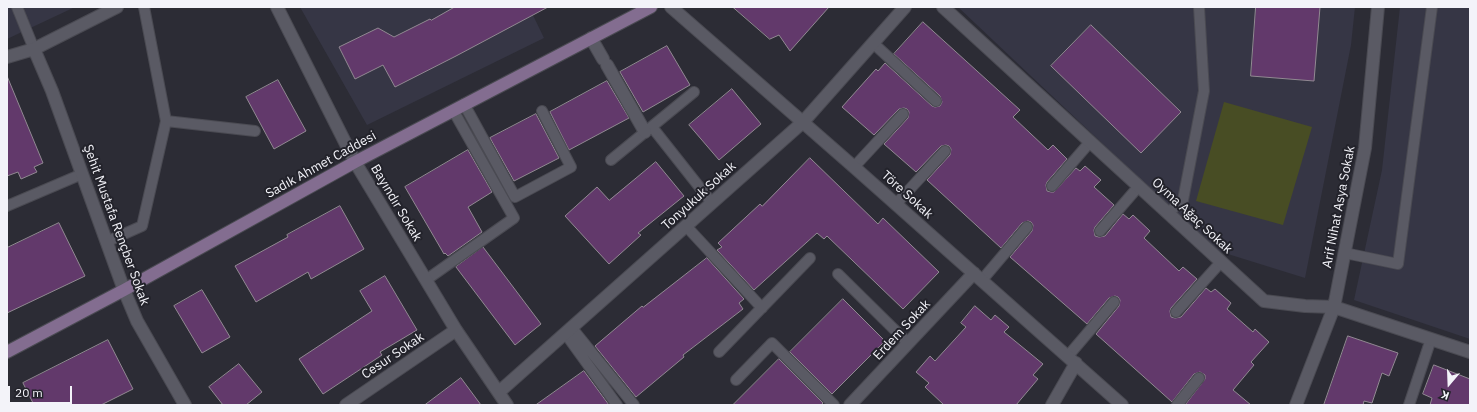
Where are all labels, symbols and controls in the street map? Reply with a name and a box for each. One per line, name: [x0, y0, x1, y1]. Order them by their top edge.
street label: Sadık Ahmet Caddesi: [263, 128, 379, 202]
street label: Şehit Mustafa Rençber Sokak: [80, 142, 152, 308]
street label: Arif Nihat Asya Sokak: [1319, 145, 1359, 269]
street label: Tonyukuk Sokak: [659, 159, 739, 233]
street label: Bayındır Sokak: [367, 162, 425, 244]
street label: Töre Sokak: [878, 168, 936, 222]
street label: Oyma Ağaç Sokak: [1149, 175, 1235, 257]
street label: Erdem Sokak: [870, 297, 934, 363]
street label: Cesur Sokak: [359, 329, 427, 383]
north arrow: [1429, 364, 1469, 404]
scale bar: [10, 378, 74, 404]
text: 20 m: [15, 385, 43, 400]
text: K: [1439, 387, 1451, 403]

